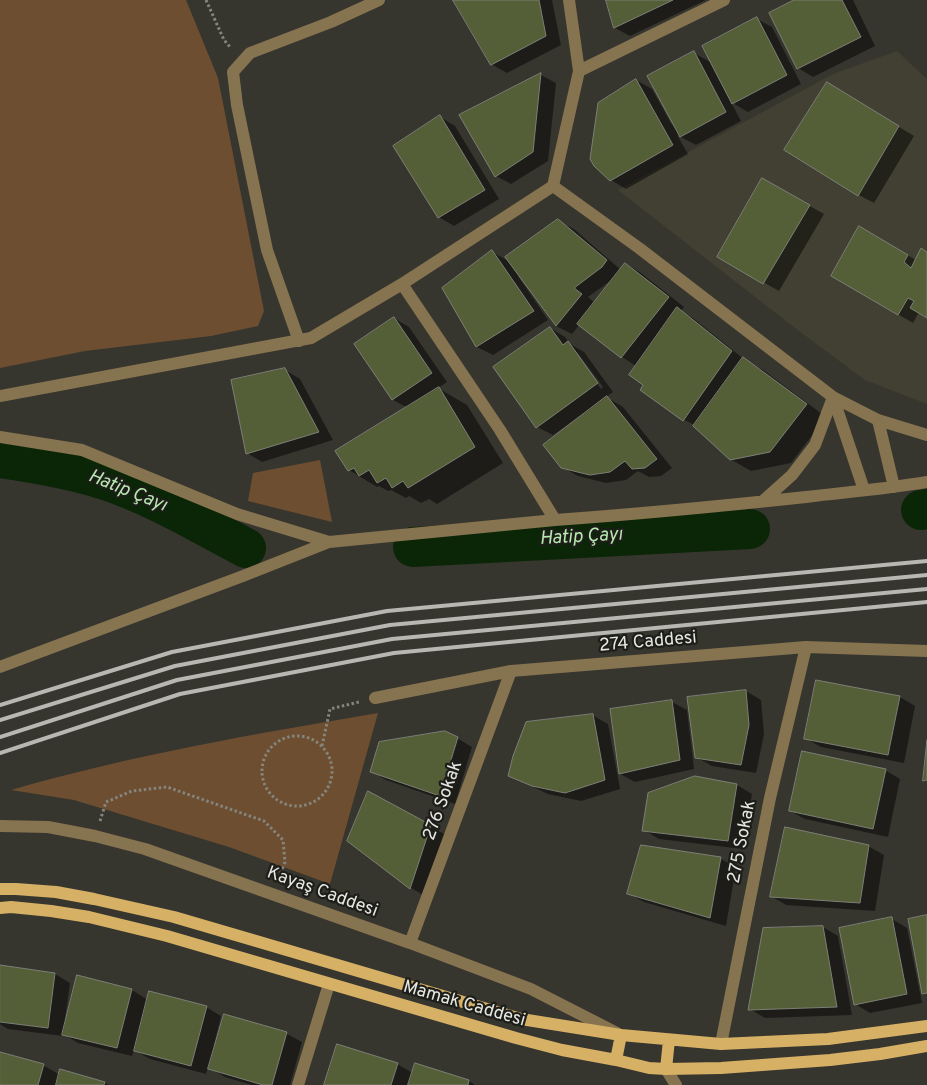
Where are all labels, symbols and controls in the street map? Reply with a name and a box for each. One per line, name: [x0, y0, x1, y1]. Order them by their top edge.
water label: Hatip Çayı: [84, 466, 170, 518]
water label: Hatip Çayı: [539, 524, 623, 552]
street label: 274 Caddesi: [598, 628, 698, 658]
street label: 276 Sokak: [420, 758, 468, 844]
street label: 275 Sokak: [724, 799, 762, 885]
street label: Kayaş Caddesi: [264, 863, 380, 923]
street label: Mamak Caddesi: [400, 977, 528, 1033]

